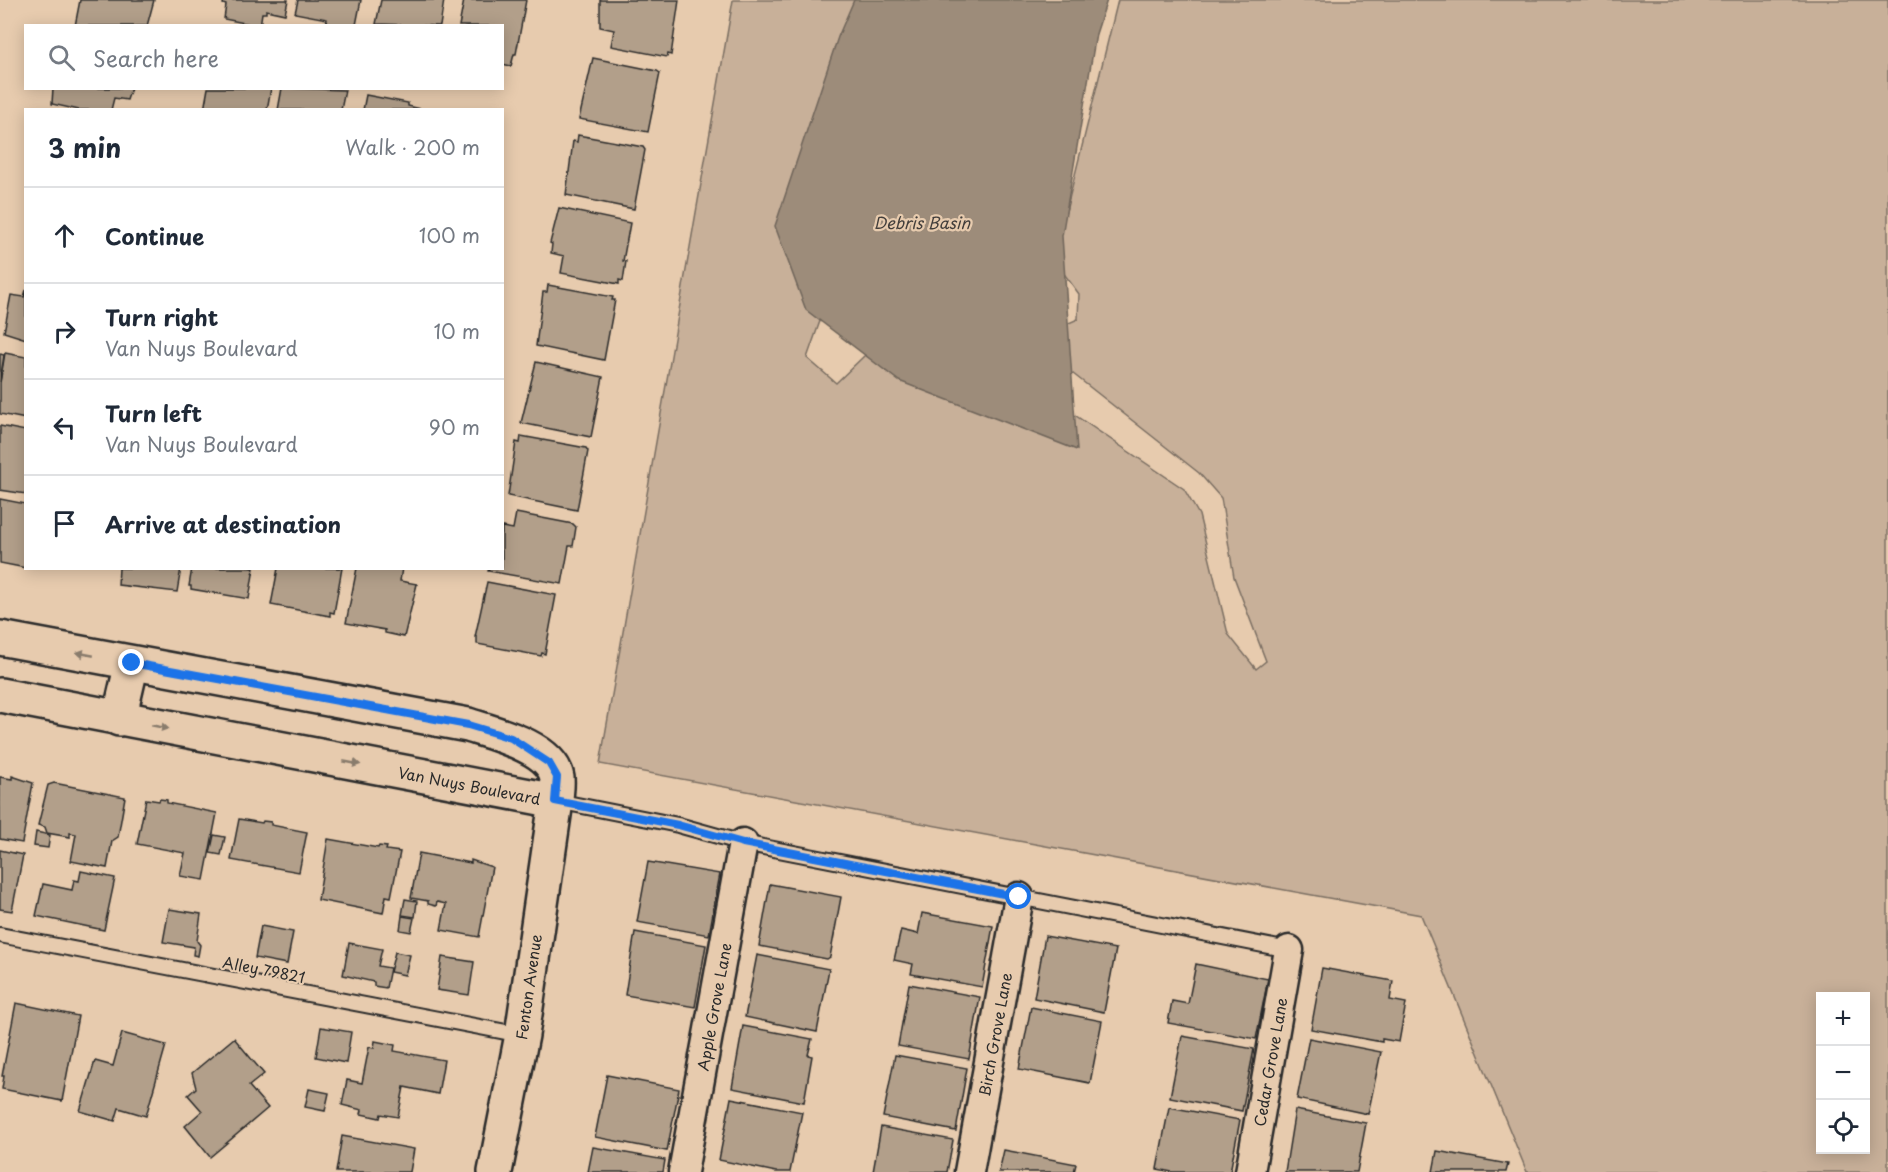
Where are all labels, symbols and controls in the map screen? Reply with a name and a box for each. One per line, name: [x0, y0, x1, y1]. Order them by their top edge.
search box: [24, 24, 504, 90]
icon: search: [45, 41, 78, 74]
text: Search here: [93, 41, 219, 74]
text: 3 min: [48, 128, 121, 167]
text: Walk · 200 m: [345, 132, 480, 162]
water label: Debris Basin: [874, 210, 972, 234]
icon: ahead: [48, 219, 81, 252]
text: Continue: [105, 219, 204, 252]
text: 100 m: [419, 220, 480, 250]
text: Turn right: [105, 300, 218, 333]
icon: right: [48, 315, 81, 348]
text: 10 m: [433, 316, 480, 346]
text: Van Nuys Boulevard: [105, 333, 298, 363]
text: Turn left: [105, 396, 202, 429]
icon: left: [48, 411, 81, 444]
text: 90 m: [429, 412, 480, 442]
text: Van Nuys Boulevard: [105, 429, 298, 459]
icon: arrive: [48, 507, 81, 540]
text: Arrive at destination: [105, 507, 341, 540]
one-way arrow: [75, 649, 94, 658]
route end: [118, 649, 144, 675]
one-way arrow: [151, 723, 170, 732]
one-way arrow: [343, 759, 362, 768]
street label: Van Nuys Boulevard: [396, 760, 543, 809]
route start: [1005, 883, 1031, 909]
street label: Fenton Avenue: [509, 933, 547, 1041]
street label: Apple Grove Lane: [690, 941, 736, 1073]
street label: Alley 79821: [221, 950, 307, 988]
street label: Birch Grove Lane: [971, 970, 1017, 1098]
map controls: [1816, 992, 1870, 1154]
button: +: [1816, 992, 1870, 1046]
street label: Cedar Grove Lane: [1247, 995, 1292, 1128]
button: −: [1816, 1046, 1870, 1100]
button: locate: [1816, 1100, 1870, 1154]

